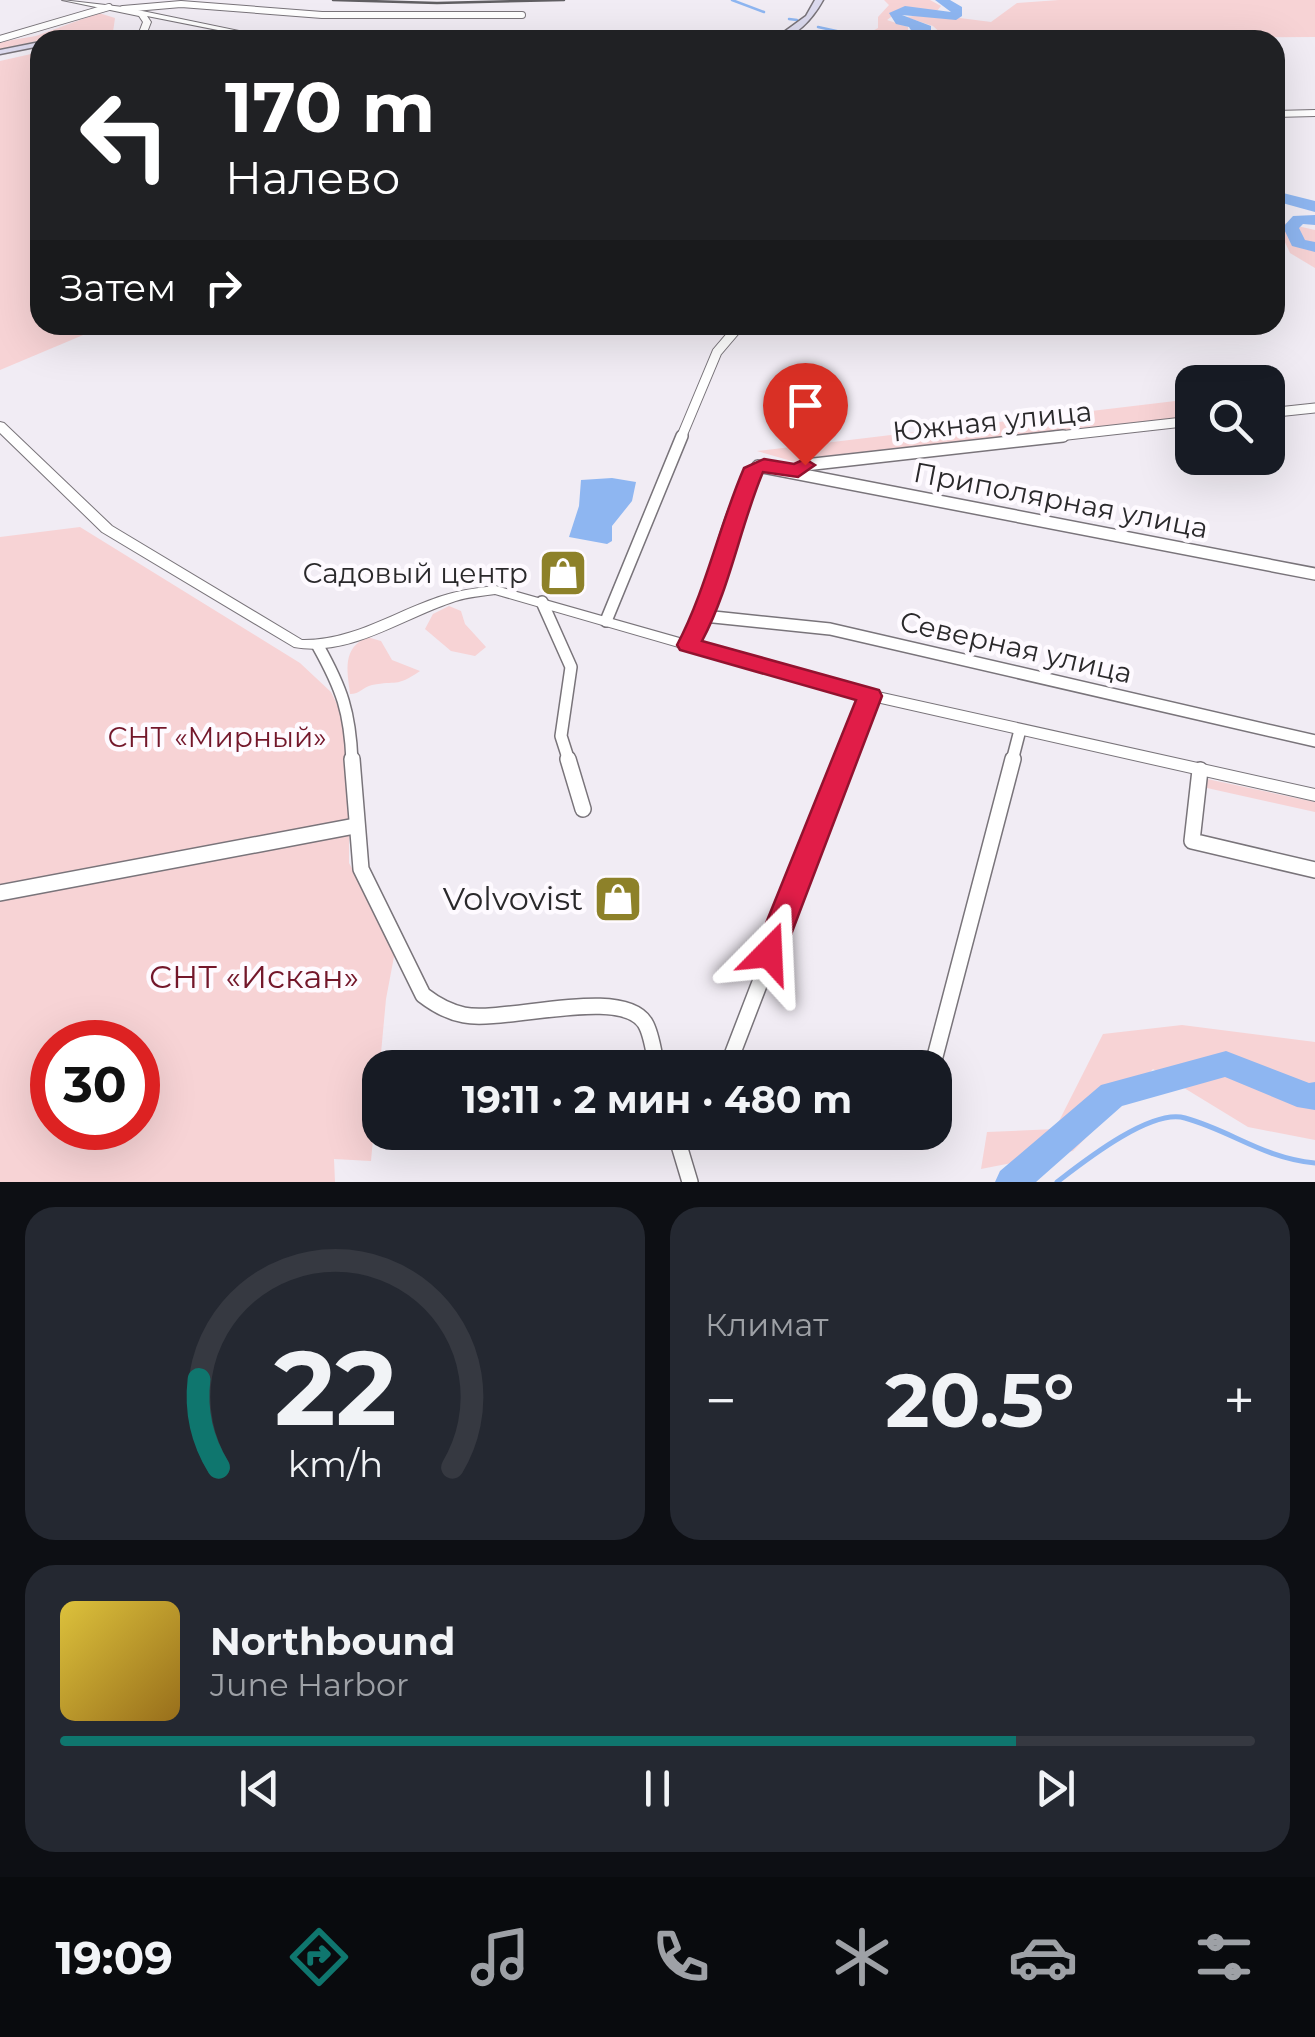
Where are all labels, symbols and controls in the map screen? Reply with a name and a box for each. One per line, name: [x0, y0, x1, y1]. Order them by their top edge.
text: 170 m: [225, 64, 435, 150]
icon: left: [60, 70, 190, 200]
text: Налево: [225, 150, 400, 205]
icon: right: [196, 260, 251, 315]
text: Затем: [60, 264, 176, 311]
pin: [763, 363, 848, 466]
map controls: [1175, 365, 1285, 475]
button: search: [1175, 365, 1285, 475]
icon: arrive: [778, 378, 833, 433]
street label: Южная улица: [891, 394, 1093, 448]
street label: Приполярная улица: [911, 455, 1211, 545]
shop icon: Садовый центр: [537, 547, 589, 599]
place label: Садовый центр: [302, 556, 528, 590]
street label: Северная улица: [897, 604, 1135, 690]
park label: СНТ «Мирный»: [107, 720, 327, 754]
shop icon: Volvovist: [592, 873, 644, 925]
place label: Volvovist: [443, 879, 583, 918]
position arrow: [717, 901, 821, 1005]
park label: СНТ «Искан»: [149, 957, 359, 996]
speed limit sign: 30: [30, 1020, 160, 1150]
text: 19:11 · 2 мин · 480 m: [462, 1076, 852, 1123]
text: Климат: [705, 1305, 828, 1344]
text: 22: [274, 1324, 396, 1451]
text: 20.5°: [885, 1354, 1075, 1446]
text: −: [705, 1367, 737, 1434]
text: +: [1223, 1367, 1255, 1434]
text: km/h: [287, 1442, 383, 1486]
text: Northbound: [210, 1618, 455, 1665]
text: June Harbor: [210, 1665, 409, 1704]
icon: previous: [232, 1761, 287, 1816]
icon: pause: [630, 1761, 685, 1816]
icon: next: [1028, 1761, 1083, 1816]
icon: directions: [284, 1922, 354, 1992]
icon: music: [465, 1922, 535, 1992]
icon: phone: [646, 1922, 716, 1992]
icon: climate: [827, 1922, 897, 1992]
icon: car: [1008, 1922, 1078, 1992]
icon: filters: [1189, 1922, 1259, 1992]
text: 19:09: [56, 1930, 173, 1985]

